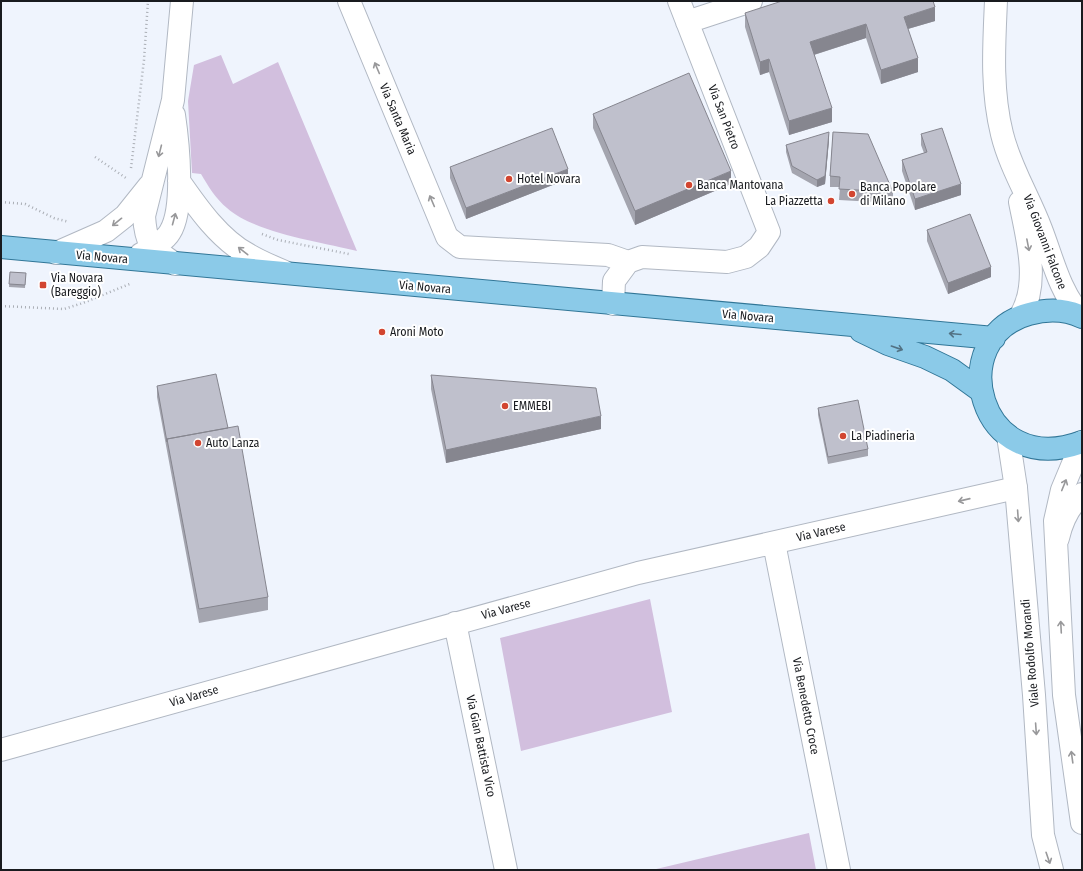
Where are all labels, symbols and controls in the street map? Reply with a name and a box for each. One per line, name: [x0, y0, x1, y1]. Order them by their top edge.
one-way arrow: [372, 62, 380, 74]
street label: Via Santa Maria: [377, 81, 419, 157]
street label: Via San Pietro: [705, 83, 743, 151]
one-way arrow: [155, 144, 163, 157]
place label: Hotel Novara: [517, 172, 581, 186]
marker: Hotel Novara: [504, 174, 514, 184]
place label: Banca Mantovana: [697, 178, 784, 192]
marker: Banca Mantovana: [684, 180, 694, 190]
place label: Banca Popolare di Milano: [860, 180, 936, 208]
marker: Banca Popolare di Milano: [847, 189, 857, 199]
street label: Via Giovanni Falcone: [1020, 193, 1070, 291]
place label: La Piazzetta: [765, 194, 823, 208]
one-way arrow: [428, 195, 435, 207]
marker: La Piazzetta: [826, 196, 836, 206]
one-way arrow: [171, 212, 179, 225]
one-way arrow: [112, 217, 123, 226]
one-way arrow: [1024, 238, 1032, 251]
one-way arrow: [237, 247, 248, 255]
street label: Via Novara: [75, 248, 129, 266]
place label: Via Novara (Bareggio): [51, 271, 103, 299]
street label: Via Novara: [398, 278, 452, 296]
marker: Via Novara (Bareggio): [38, 280, 48, 290]
street label: Via Novara: [721, 307, 775, 325]
place label: Aroni Moto: [390, 325, 444, 339]
marker: Aroni Moto: [377, 327, 387, 337]
one-way arrow: [949, 331, 962, 338]
one-way arrow: [891, 344, 903, 352]
place label: EMMEBI: [513, 399, 551, 413]
marker: EMMEBI: [500, 401, 510, 411]
place label: La Piadineria: [851, 429, 915, 443]
marker: La Piadineria: [838, 431, 848, 441]
place label: Auto Lanza: [206, 436, 259, 450]
marker: Auto Lanza: [193, 438, 203, 448]
one-way arrow: [1061, 479, 1069, 491]
one-way arrow: [958, 497, 971, 505]
one-way arrow: [1014, 509, 1021, 522]
street label: Via Varese: [795, 520, 847, 544]
street label: Via Varese: [480, 596, 532, 622]
street label: Viale Rodolfo Morandi: [1018, 598, 1042, 708]
one-way arrow: [1057, 621, 1064, 634]
street label: Via Benedetto Croce: [790, 656, 822, 756]
street label: Via Varese: [168, 682, 220, 710]
street label: Via Gian Battista Vico: [463, 694, 499, 798]
one-way arrow: [1033, 722, 1040, 735]
one-way arrow: [1068, 751, 1076, 764]
one-way arrow: [1045, 852, 1052, 865]

